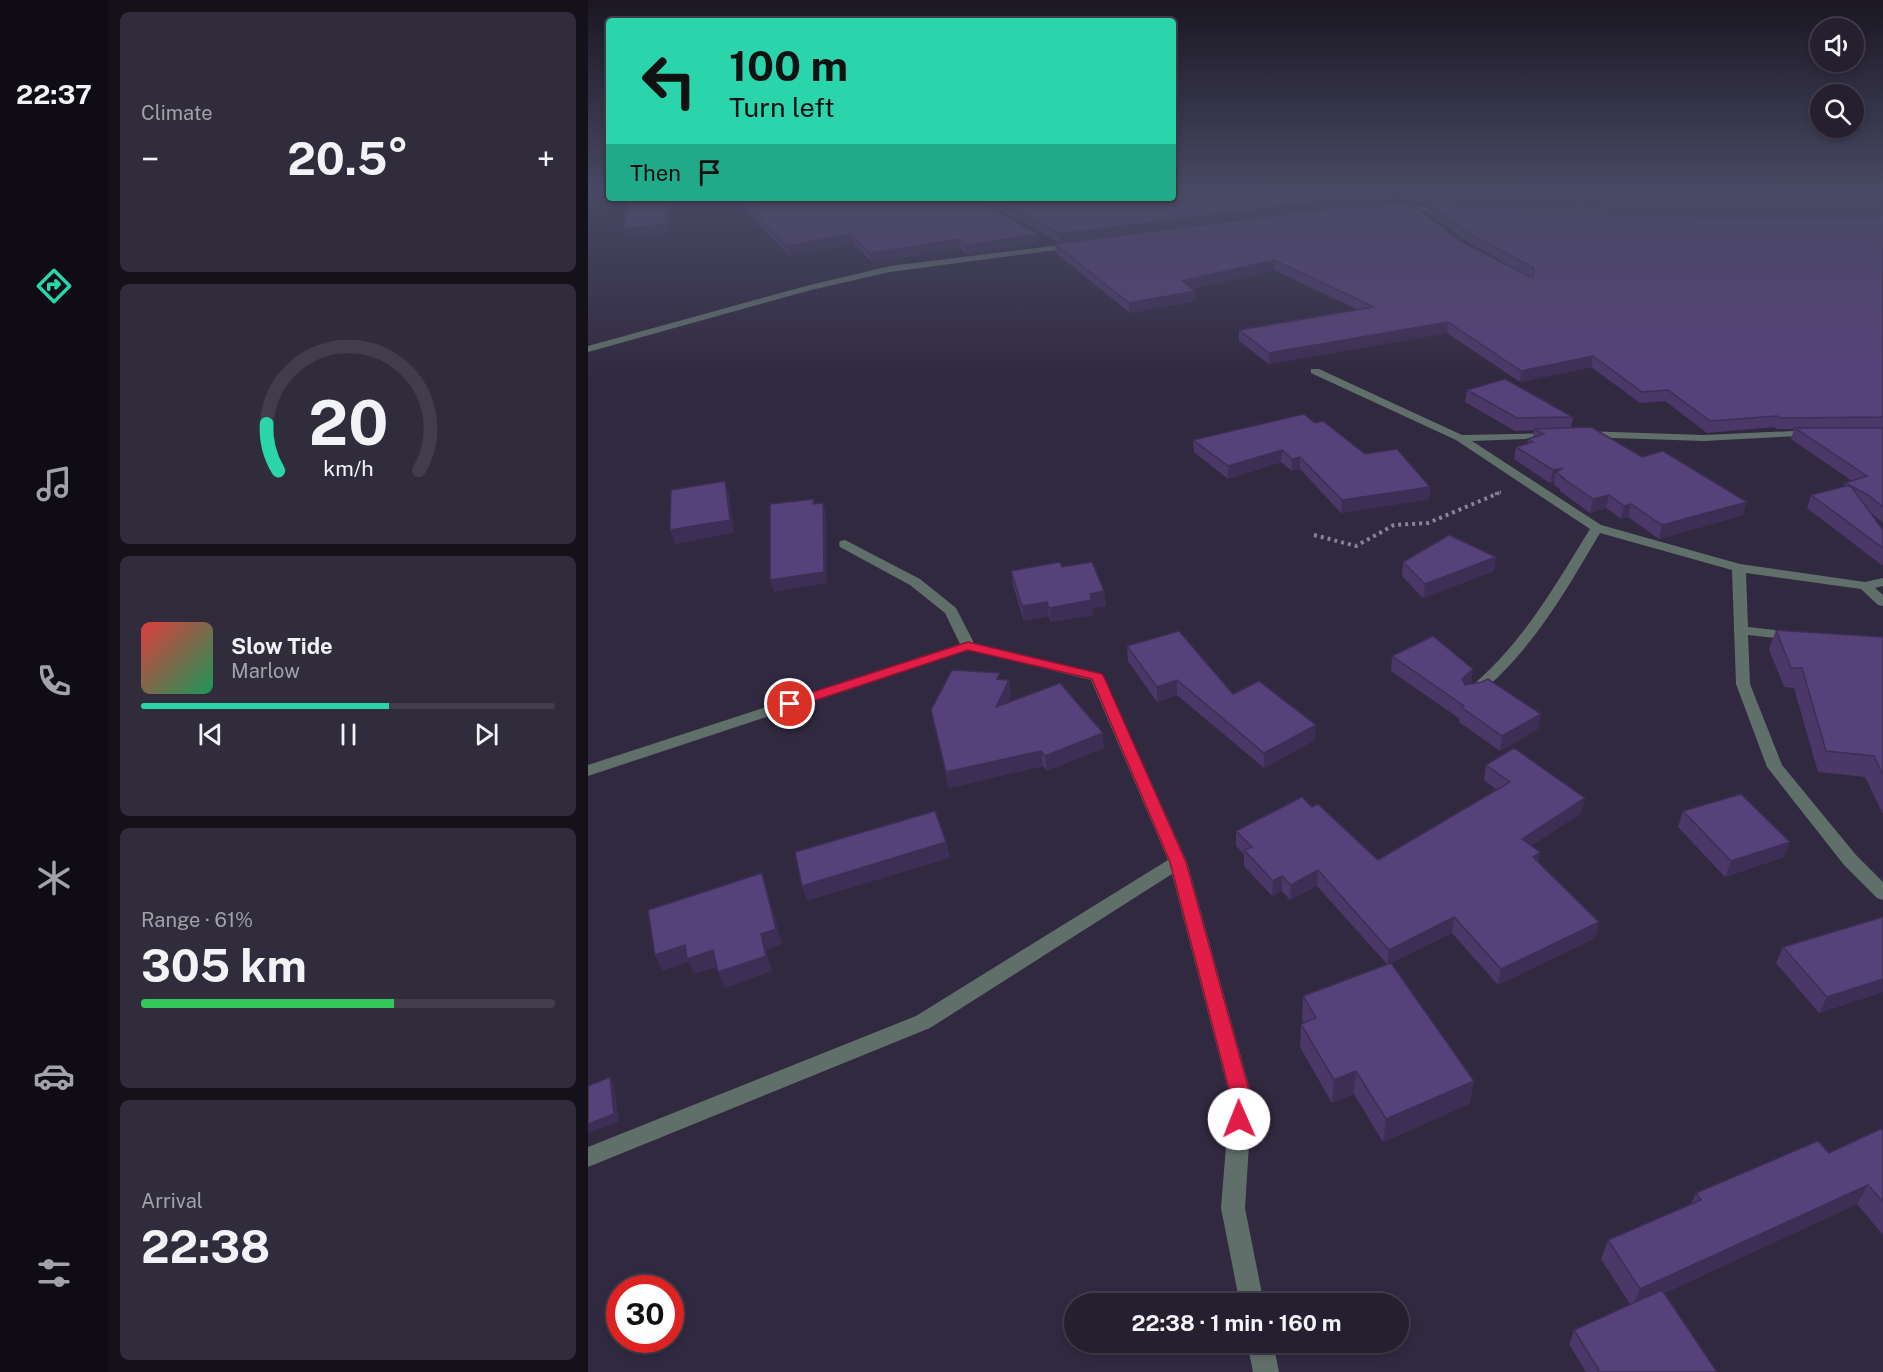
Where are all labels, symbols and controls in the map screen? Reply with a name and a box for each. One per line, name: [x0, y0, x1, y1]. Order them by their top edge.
map controls: [1810, 18, 1864, 138]
button: sound: [1810, 18, 1864, 72]
text: 100 m: [729, 41, 848, 90]
icon: left: [630, 42, 708, 120]
text: 22:37: [16, 78, 92, 110]
button: search: [1810, 84, 1864, 138]
text: Turn left: [729, 91, 835, 123]
text: Climate: [141, 101, 213, 125]
text: 20.5°: [287, 132, 409, 185]
text: −: [141, 140, 159, 178]
text: +: [537, 140, 555, 178]
icon: arrive: [693, 156, 726, 189]
text: Then: [630, 160, 681, 186]
icon: directions: [33, 265, 75, 307]
text: 20: [308, 386, 388, 459]
text: km/h: [323, 456, 373, 481]
icon: music: [33, 463, 75, 505]
text: Slow Tide: [231, 633, 333, 659]
text: Marlow: [231, 659, 300, 683]
icon: phone: [33, 660, 75, 702]
pin: [764, 678, 815, 729]
icon: arrive: [773, 687, 806, 720]
icon: previous: [194, 718, 227, 751]
icon: pause: [332, 718, 365, 751]
icon: next: [470, 718, 503, 751]
icon: climate: [33, 857, 75, 899]
text: Range · 61%: [141, 908, 253, 932]
text: 305 km: [141, 939, 307, 992]
icon: car: [33, 1055, 75, 1097]
position arrow: [1207, 1087, 1271, 1151]
text: Arrival: [141, 1189, 203, 1213]
text: 22:38: [141, 1220, 270, 1273]
icon: filters: [33, 1252, 75, 1294]
speed limit sign: 30: [606, 1275, 684, 1353]
text: 22:38 · 1 min · 160 m: [1131, 1310, 1342, 1336]

